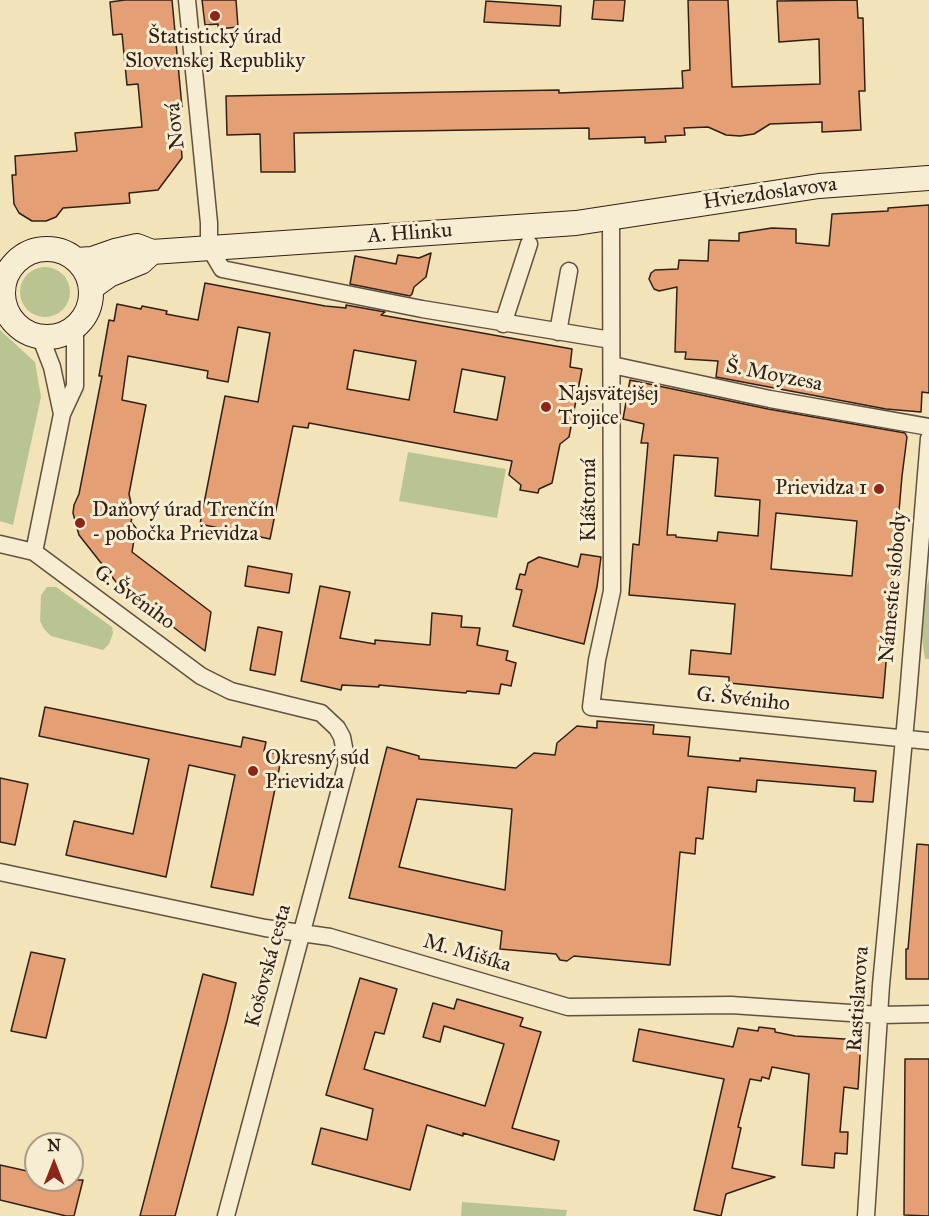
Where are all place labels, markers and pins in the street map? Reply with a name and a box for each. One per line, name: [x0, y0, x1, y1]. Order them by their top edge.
marker: Štatistický úrad Slovenskej Republiky: [208, 9, 222, 23]
place label: Štatistický úrad Slovenskej Republiky: [125, 25, 305, 75]
place label: Najsvätejšej Trojice: [558, 382, 659, 432]
marker: Najsvätejšej Trojice: [539, 400, 553, 414]
place label: Prievidza 1: [775, 476, 867, 502]
marker: Prievidza 1: [872, 482, 886, 496]
place label: Daňový úrad Trenčín - pobočka Prievidza: [92, 498, 275, 548]
marker: Daňový úrad Trenčín - pobočka Prievidza: [73, 516, 87, 530]
place label: Okresný súd Prievidza: [265, 746, 370, 796]
marker: Okresný súd Prievidza: [246, 764, 260, 778]

